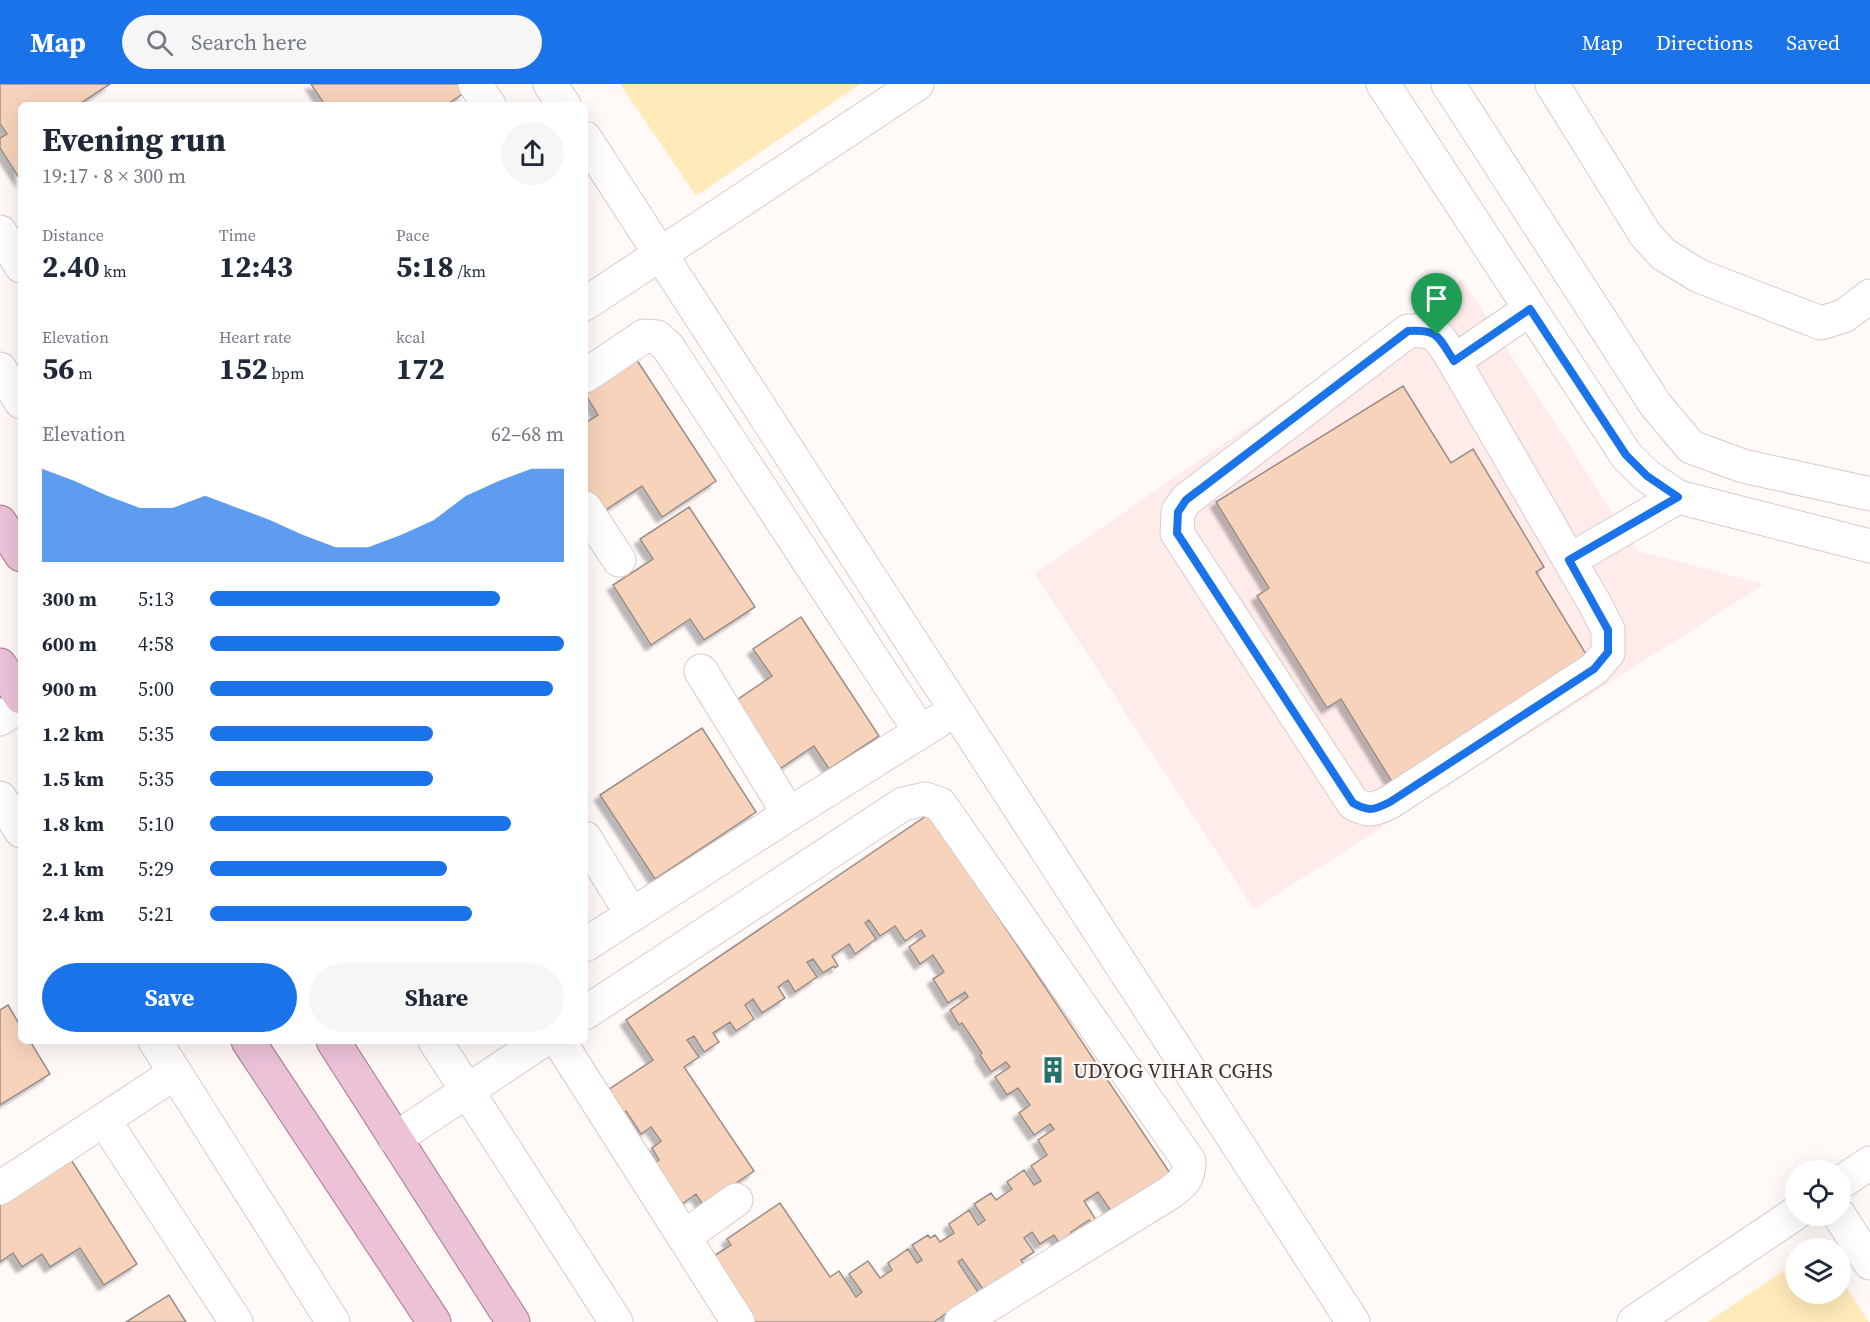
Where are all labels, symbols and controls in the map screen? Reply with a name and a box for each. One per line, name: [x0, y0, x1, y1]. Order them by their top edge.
search box: [122, 15, 542, 69]
text: Map: [30, 23, 86, 61]
icon: search: [143, 26, 176, 59]
text: Search here: [191, 27, 307, 57]
text: Map: [1582, 28, 1623, 57]
text: Directions: [1656, 28, 1753, 57]
text: Saved: [1786, 28, 1840, 57]
text: Evening run: [42, 117, 226, 162]
button: share: [501, 122, 564, 185]
text: 19:17 · 8 × 300 m: [42, 162, 186, 190]
text: Distance: [42, 224, 104, 246]
text: Time: [219, 224, 256, 246]
text: Pace: [396, 224, 430, 246]
text: 2.40: [42, 246, 100, 287]
text: 12:43: [219, 246, 293, 287]
text: 5:18: [396, 246, 454, 287]
text: km: [100, 260, 127, 282]
text: /km: [454, 260, 486, 282]
pin: [1411, 273, 1462, 335]
icon: arrive: [1420, 282, 1453, 315]
text: Elevation: [42, 326, 109, 348]
text: Heart rate: [219, 326, 291, 348]
text: kcal: [396, 326, 425, 348]
text: 56: [42, 348, 75, 389]
text: 152: [219, 348, 268, 389]
text: 172: [396, 348, 445, 389]
text: m: [75, 362, 93, 384]
text: bpm: [268, 362, 304, 384]
text: Elevation: [42, 420, 126, 448]
text: 62–68 m: [491, 420, 564, 448]
text: 300 m: [42, 585, 97, 613]
text: 5:13: [138, 585, 174, 613]
text: 600 m: [42, 630, 97, 658]
text: 4:58: [138, 630, 174, 658]
text: 900 m: [42, 675, 97, 703]
text: 5:00: [138, 675, 174, 703]
text: 1.2 km: [42, 720, 104, 748]
text: 5:35: [138, 720, 174, 748]
text: 1.5 km: [42, 765, 104, 793]
text: 5:35: [138, 765, 174, 793]
text: 1.8 km: [42, 810, 104, 838]
text: 5:10: [138, 810, 174, 838]
text: 2.1 km: [42, 855, 104, 883]
text: 5:29: [138, 855, 174, 883]
text: 2.4 km: [42, 900, 104, 928]
text: 5:21: [138, 900, 174, 928]
button: Save: [42, 963, 297, 1032]
button: Share: [309, 963, 564, 1032]
building icon: UDYOG VIHAR CGHS: [1038, 1055, 1068, 1085]
place label: UDYOG VIHAR CGHS: [1073, 1056, 1273, 1085]
map controls: [1785, 1160, 1851, 1304]
button: locate: [1785, 1160, 1851, 1226]
button: layers: [1785, 1238, 1851, 1304]

